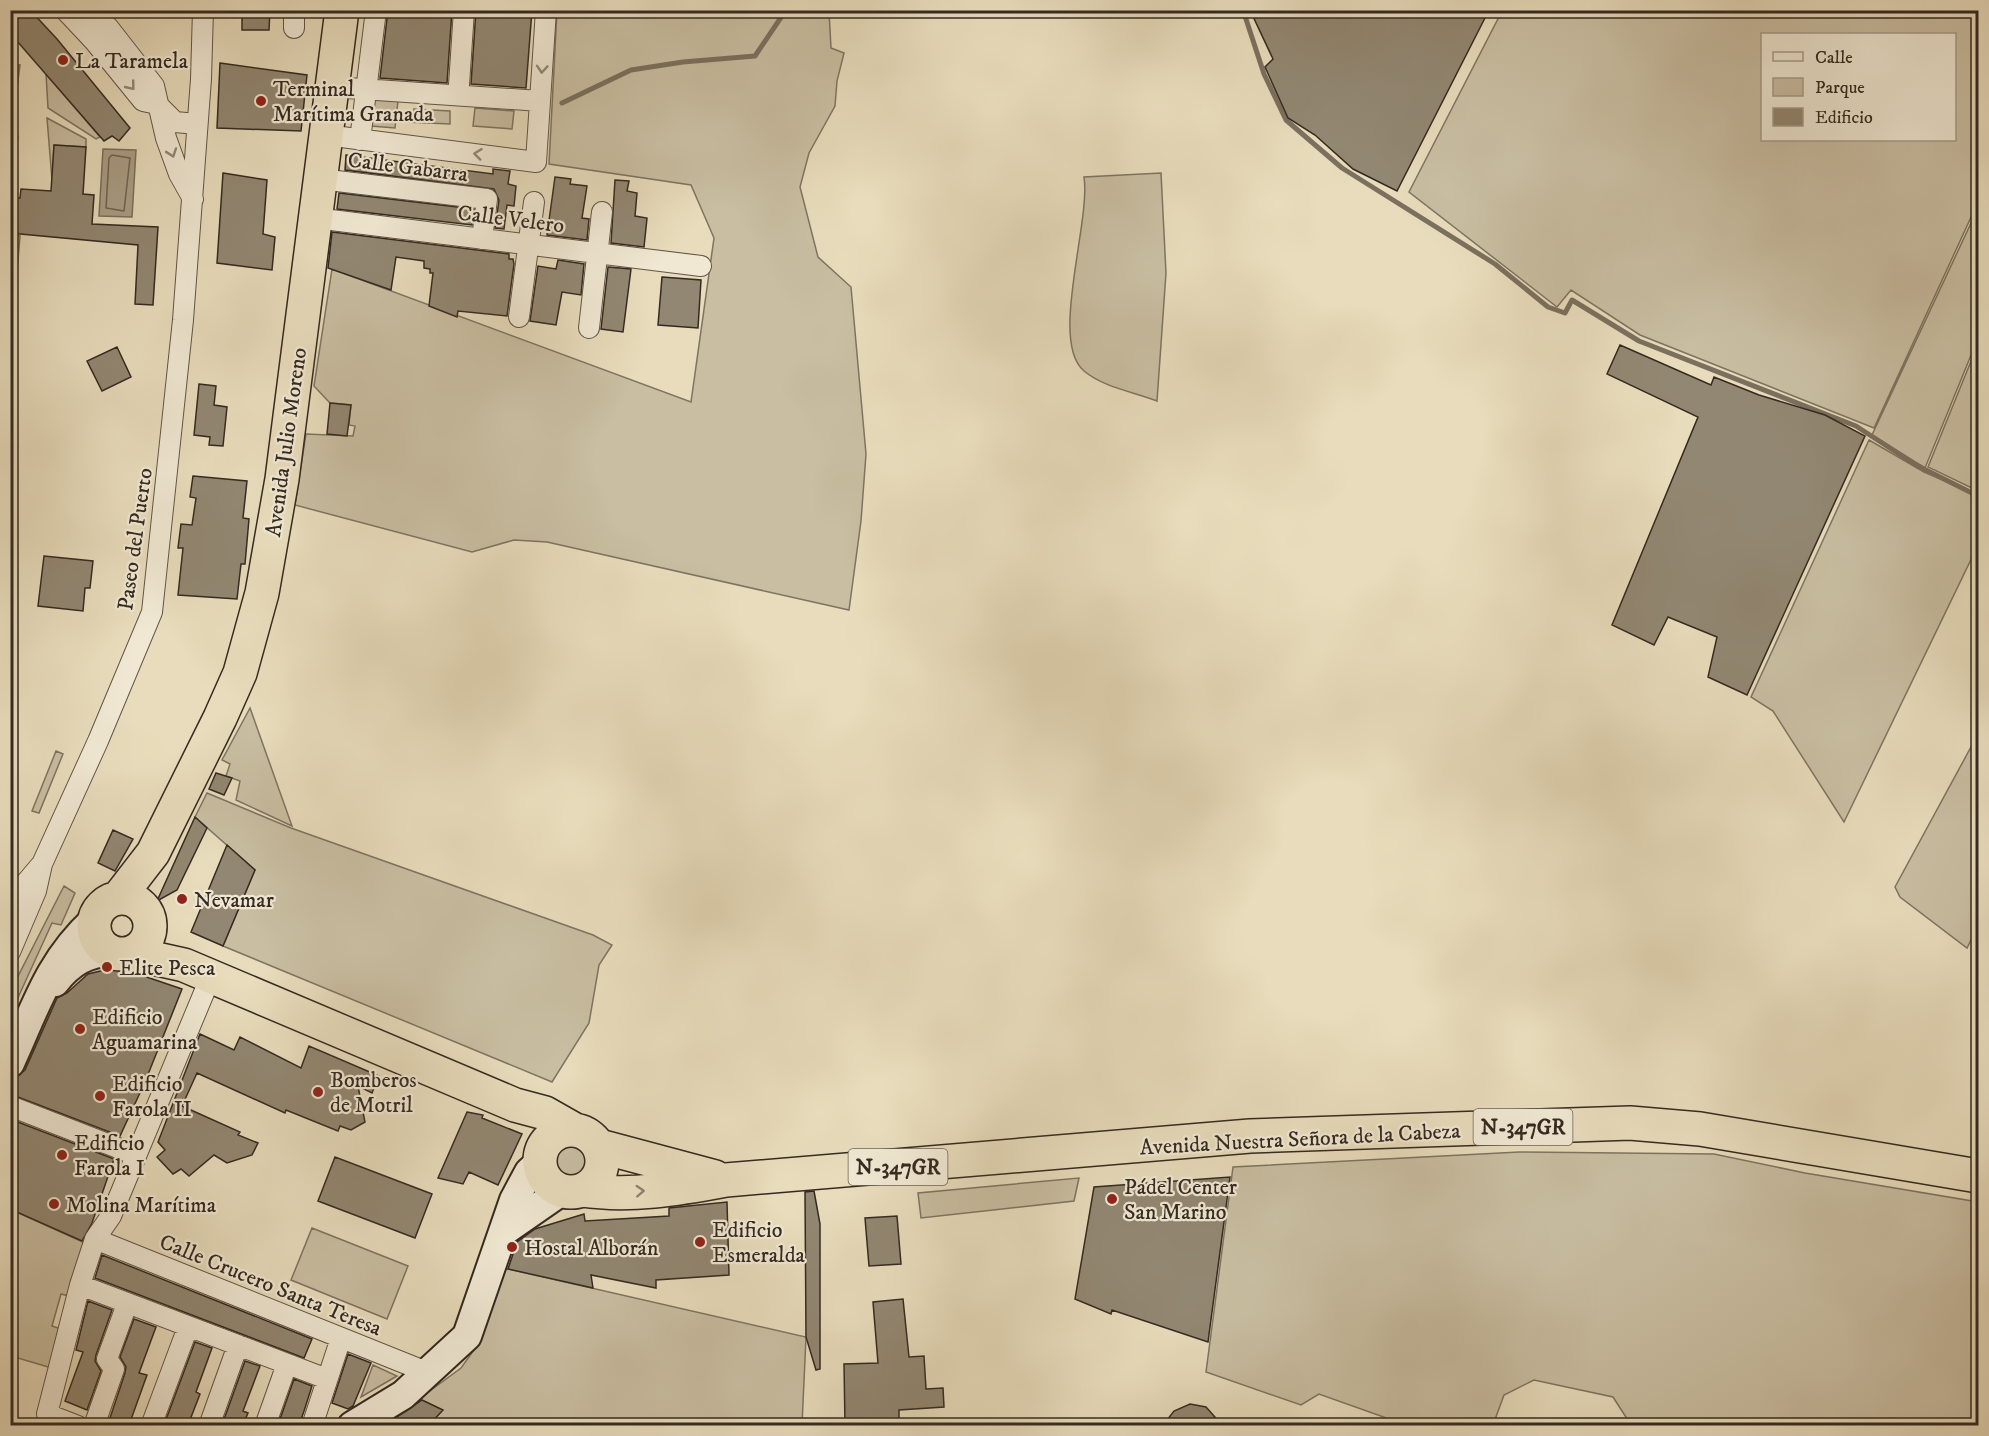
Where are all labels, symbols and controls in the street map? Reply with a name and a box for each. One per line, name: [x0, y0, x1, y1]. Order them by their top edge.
legend: [1761, 33, 1956, 141]
text: Calle: [1815, 47, 1853, 69]
place label: La Taramela: [75, 48, 189, 75]
marker: La Taramela: [56, 53, 70, 67]
one-way arrow: [536, 64, 549, 73]
place label: Terminal Marítima Granada: [273, 76, 434, 128]
text: Parque: [1815, 77, 1865, 99]
one-way arrow: [124, 79, 135, 90]
marker: Terminal Marítima Granada: [254, 94, 268, 108]
text: Edificio: [1815, 107, 1873, 129]
one-way arrow: [164, 147, 177, 158]
street label: Calle Gabarra: [346, 147, 470, 188]
one-way arrow: [473, 149, 483, 161]
street label: Calle Velero: [456, 200, 566, 239]
street label: Avenida Julio Moreno: [260, 346, 313, 539]
street label: Paseo del Puerto: [112, 466, 159, 612]
place label: Nevamar: [194, 887, 275, 914]
marker: Nevamar: [175, 892, 189, 906]
place label: Elite Pesca: [119, 955, 216, 982]
marker: Elite Pesca: [100, 960, 114, 974]
place label: Edificio Aguamarina: [92, 1004, 198, 1056]
marker: Edificio Aguamarina: [73, 1022, 87, 1036]
place label: Bomberos de Motril: [330, 1067, 417, 1119]
place label: Edificio Farola II: [112, 1071, 192, 1123]
marker: Bomberos de Motril: [311, 1085, 325, 1099]
marker: Edificio Farola II: [93, 1089, 107, 1103]
road number: N-347GR: [1474, 1109, 1573, 1145]
street label: Avenida Nuestra Señora de la Cabeza: [1139, 1118, 1462, 1161]
place label: Edificio Farola I: [74, 1130, 145, 1182]
marker: Edificio Farola I: [55, 1148, 69, 1162]
road number: N-347GR: [848, 1149, 948, 1185]
place label: Pádel Center San Marino: [1124, 1174, 1238, 1226]
one-way arrow: [636, 1185, 645, 1198]
place label: Molina Marítima: [66, 1192, 217, 1219]
marker: Pádel Center San Marino: [1105, 1192, 1119, 1206]
marker: Molina Marítima: [47, 1197, 61, 1211]
place label: Edificio Esmeralda: [712, 1217, 806, 1269]
street label: Calle Crucero Santa Teresa: [155, 1228, 386, 1343]
place label: Hostal Alborán: [524, 1235, 659, 1262]
marker: Edificio Esmeralda: [693, 1235, 707, 1249]
marker: Hostal Alborán: [505, 1240, 519, 1254]

